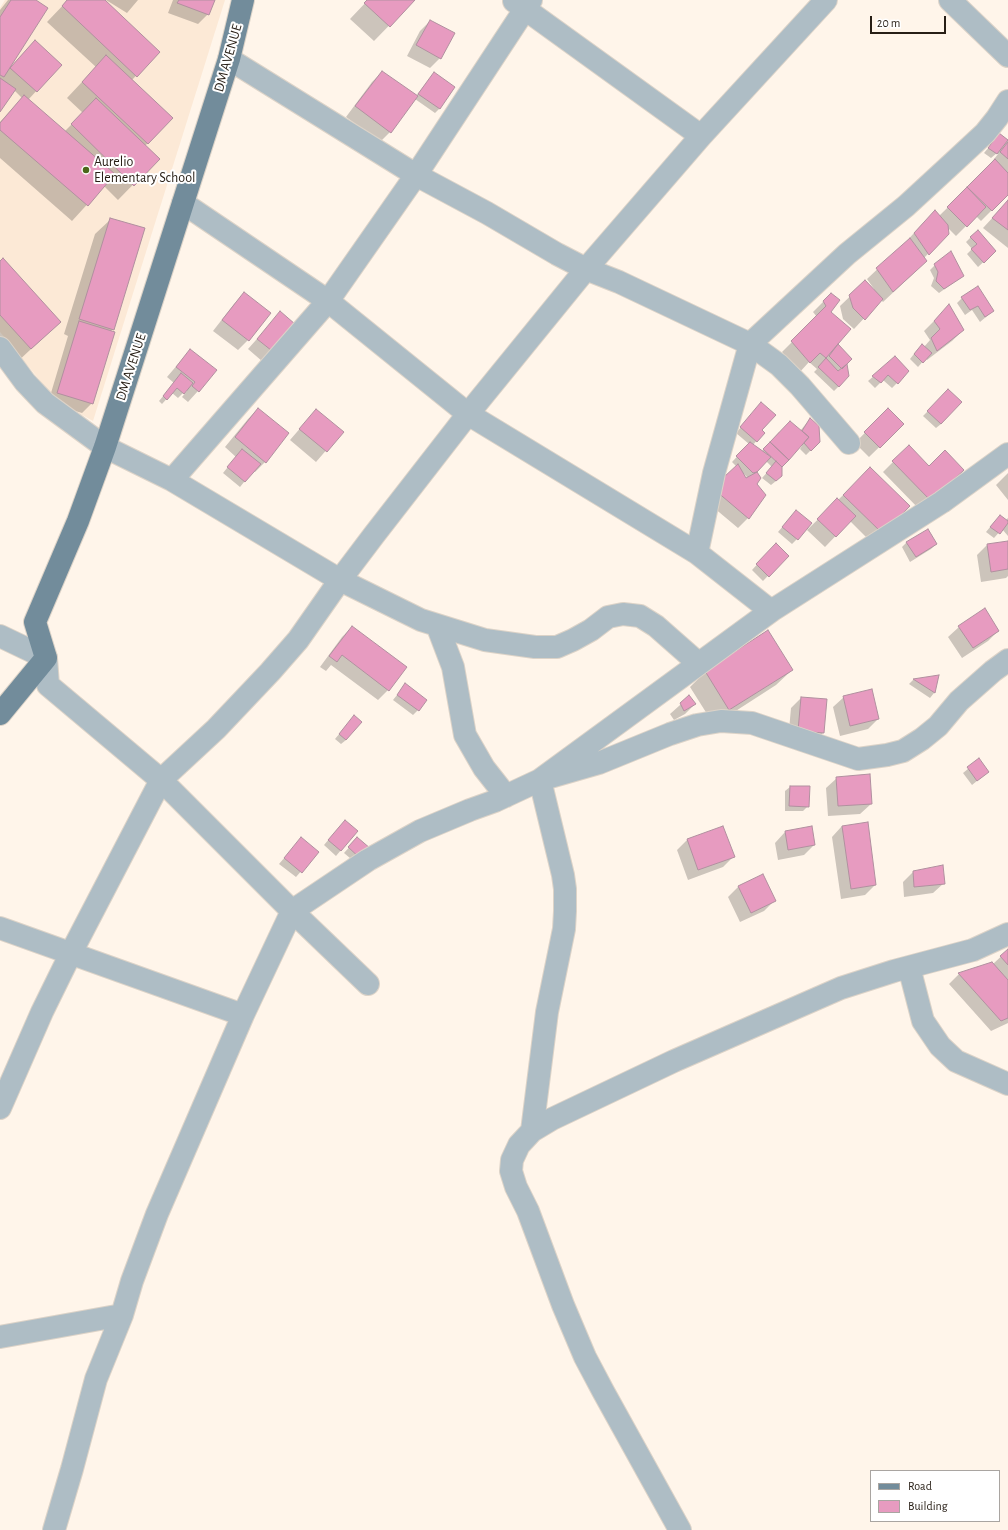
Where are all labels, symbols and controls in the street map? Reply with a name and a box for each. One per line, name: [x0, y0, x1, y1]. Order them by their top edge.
scale bar: [872, 8, 948, 34]
text: 20 m: [877, 17, 900, 29]
street label: DM AVENUE: [210, 22, 246, 94]
place label: Aurelio Elementary School: [94, 154, 195, 186]
marker: Aurelio Elementary School: [81, 165, 91, 175]
street label: DM AVENUE: [112, 331, 150, 403]
legend: [870, 1470, 1000, 1522]
text: Road: [908, 1480, 932, 1492]
text: Building: [908, 1500, 948, 1512]

